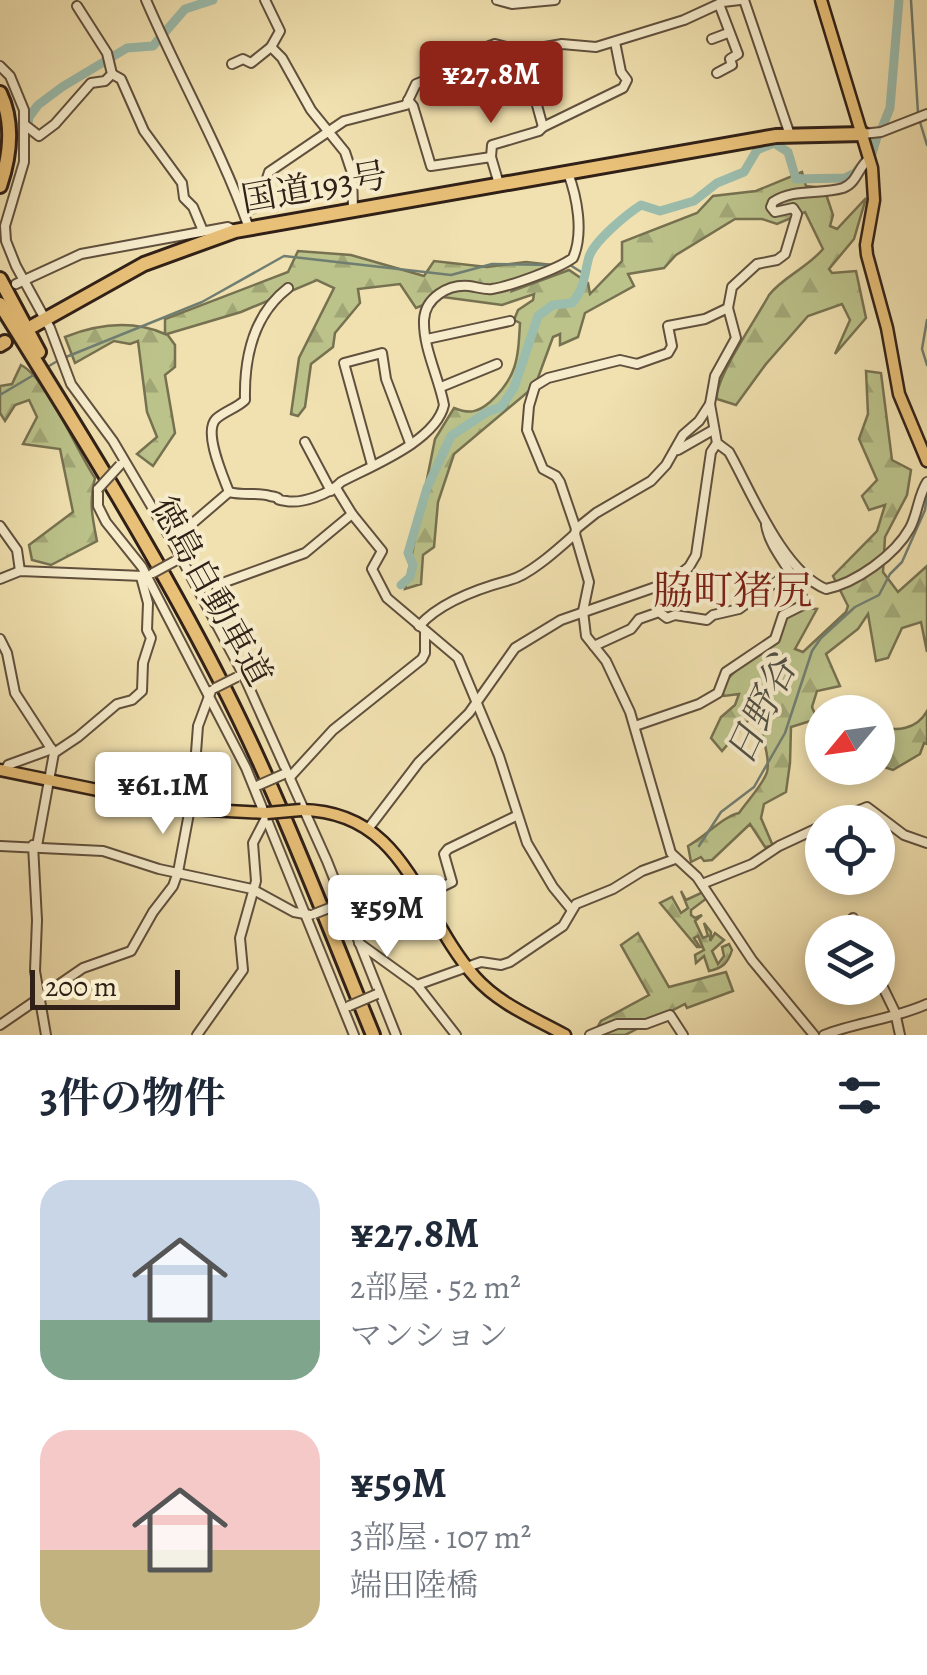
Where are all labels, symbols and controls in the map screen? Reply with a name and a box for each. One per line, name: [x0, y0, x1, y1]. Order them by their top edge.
pin: ¥27.8M: [410, 41, 572, 126]
text: ¥27.8M: [442, 51, 540, 95]
street label: 国道193号: [237, 151, 391, 223]
street label: 徳島自動車道: [140, 488, 284, 694]
district label: 脇町猪尻: [653, 563, 813, 618]
water label: 日野谷: [713, 646, 809, 773]
north arrow: [805, 695, 895, 785]
map controls: [805, 695, 895, 1005]
pin: ¥61.1M: [82, 752, 244, 837]
text: ¥61.1M: [117, 762, 209, 806]
button: locate: [805, 805, 895, 895]
pin: ¥59M: [328, 875, 446, 960]
text: ¥59M: [350, 885, 424, 929]
button: layers: [805, 915, 895, 1005]
scale bar: [30, 965, 180, 1010]
text: 200 m: [45, 968, 117, 1006]
icon: filters: [832, 1068, 887, 1123]
text: 3件の物件: [40, 1069, 226, 1126]
text: ¥27.8M: [350, 1204, 479, 1261]
icon: home: [120, 1220, 240, 1340]
text: 2部屋 · 52 m²: [350, 1265, 521, 1309]
text: マンション: [350, 1313, 509, 1357]
text: ¥59M: [350, 1454, 447, 1511]
icon: home: [120, 1470, 240, 1590]
text: 3部屋 · 107 m²: [350, 1515, 531, 1559]
text: 端田陸橋: [350, 1563, 478, 1607]

